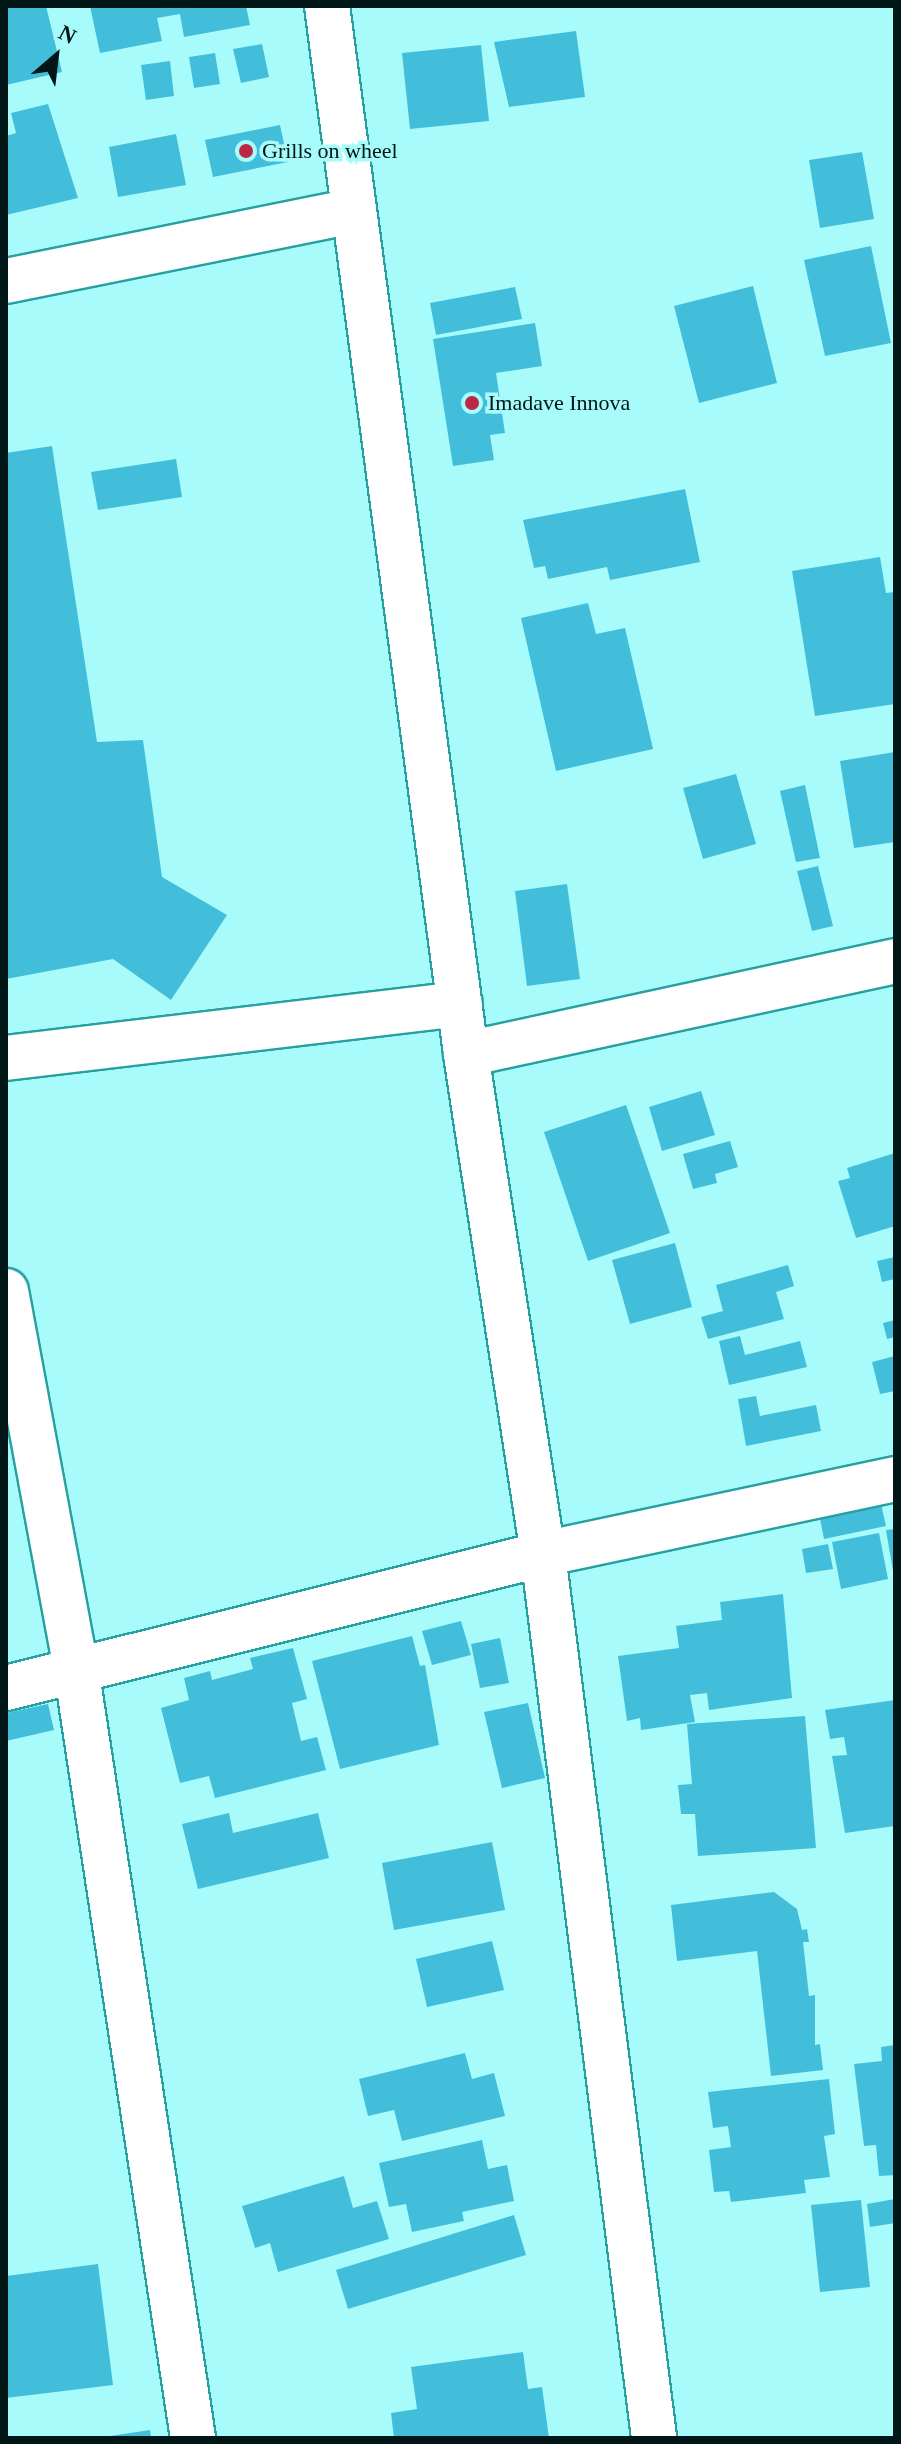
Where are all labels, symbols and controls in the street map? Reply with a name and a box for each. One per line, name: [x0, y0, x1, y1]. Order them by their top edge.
north arrow: [16, 16, 96, 96]
text: N: [55, 20, 80, 49]
place label: Grills on wheel: [262, 138, 398, 164]
marker: Grills on wheel: [237, 142, 255, 160]
place label: Imadave Innova: [488, 390, 630, 416]
marker: Imadave Innova: [463, 394, 481, 412]

